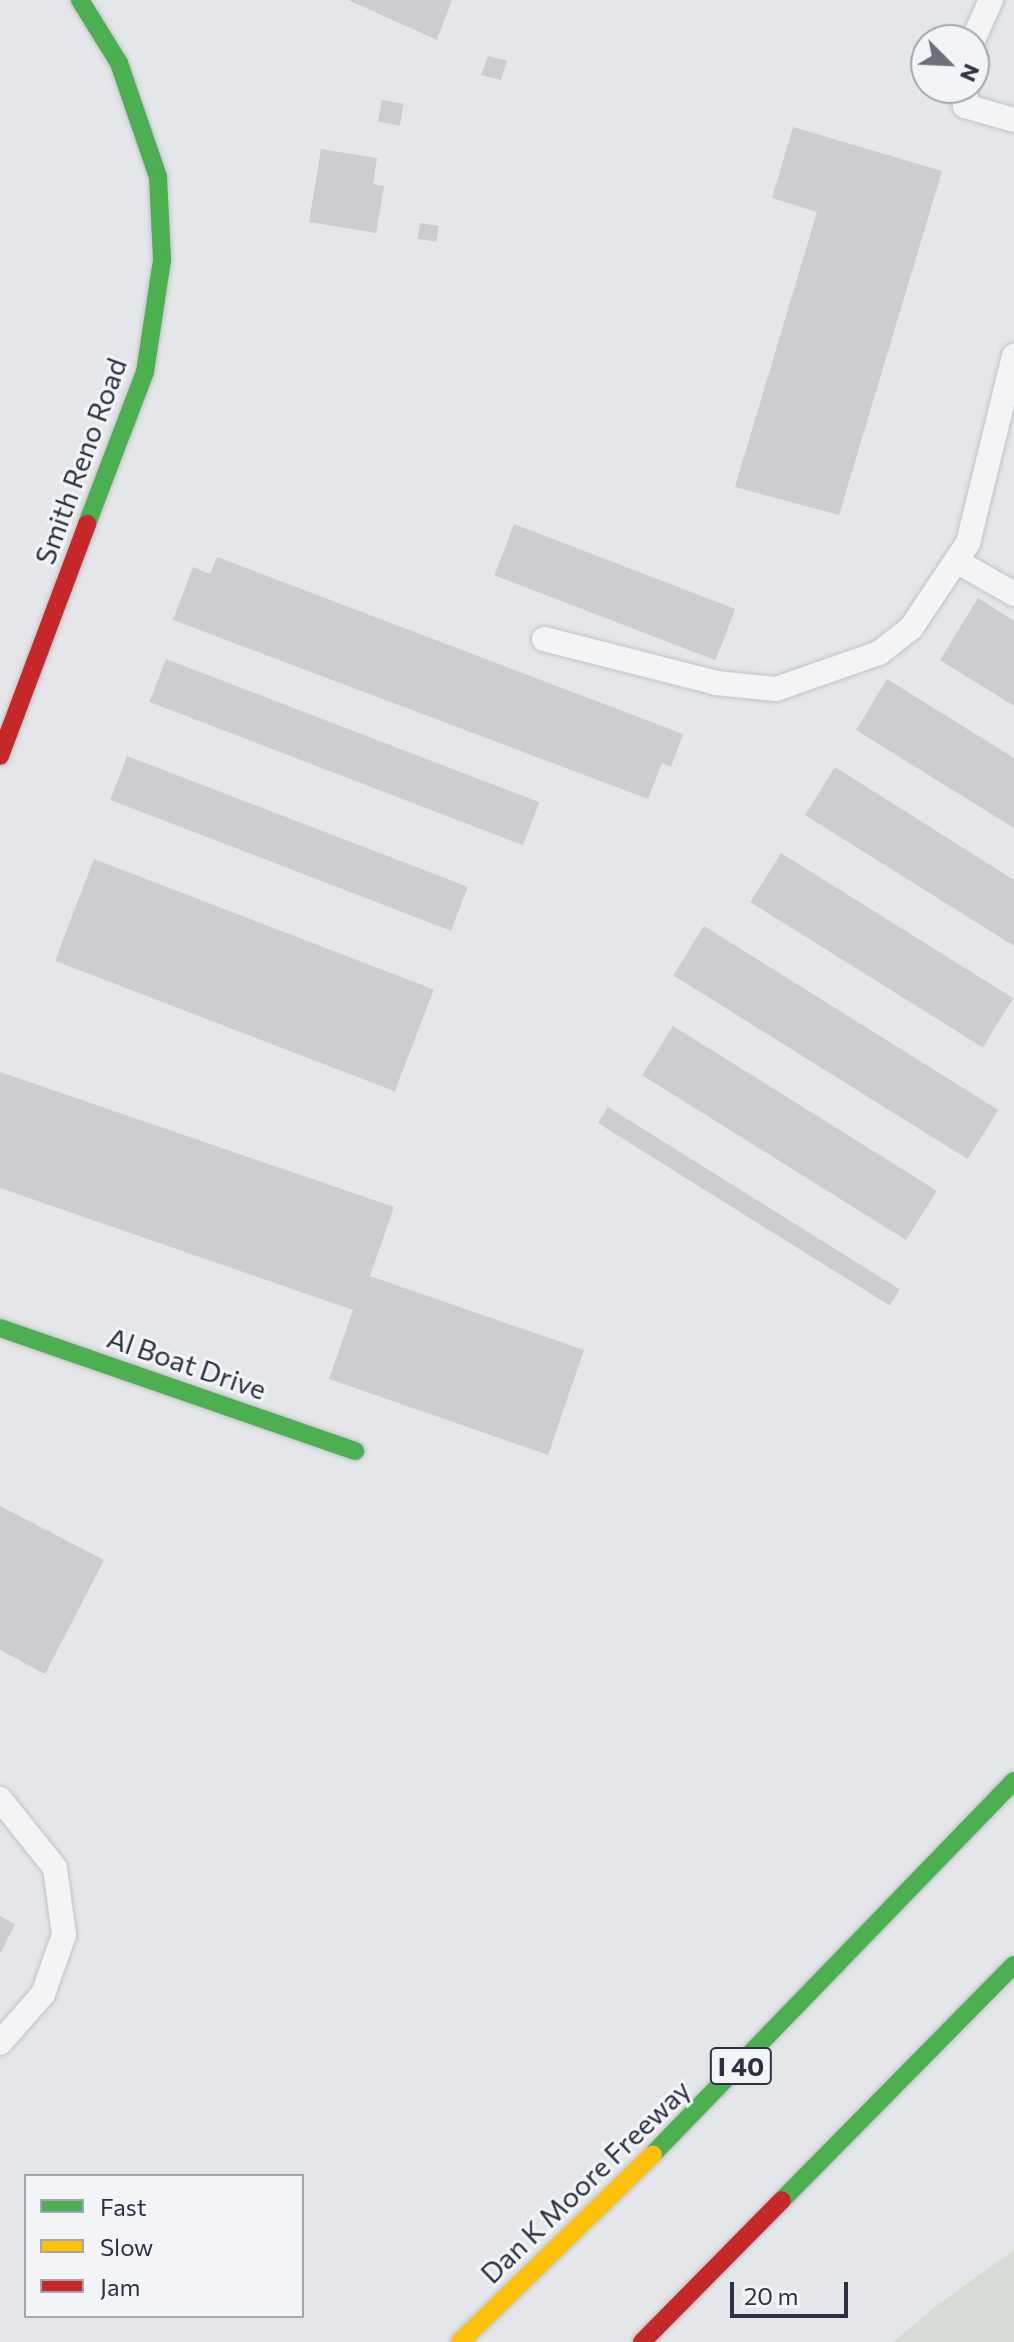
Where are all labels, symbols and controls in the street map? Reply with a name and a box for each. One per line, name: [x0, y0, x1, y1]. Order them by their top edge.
north arrow: [910, 24, 990, 104]
text: N: [955, 60, 986, 86]
street label: Smith Reno Road: [27, 353, 133, 569]
street label: Al Boat Drive: [103, 1320, 271, 1406]
road number: I 40: [709, 2044, 773, 2088]
street label: Dan K Moore Freeway: [473, 2072, 697, 2290]
legend: [24, 2174, 304, 2318]
text: Fast: [100, 2192, 147, 2221]
text: Slow: [100, 2232, 153, 2261]
scale bar: [734, 2266, 852, 2316]
text: Jam: [100, 2272, 140, 2301]
text: 20 m: [744, 2281, 798, 2310]

